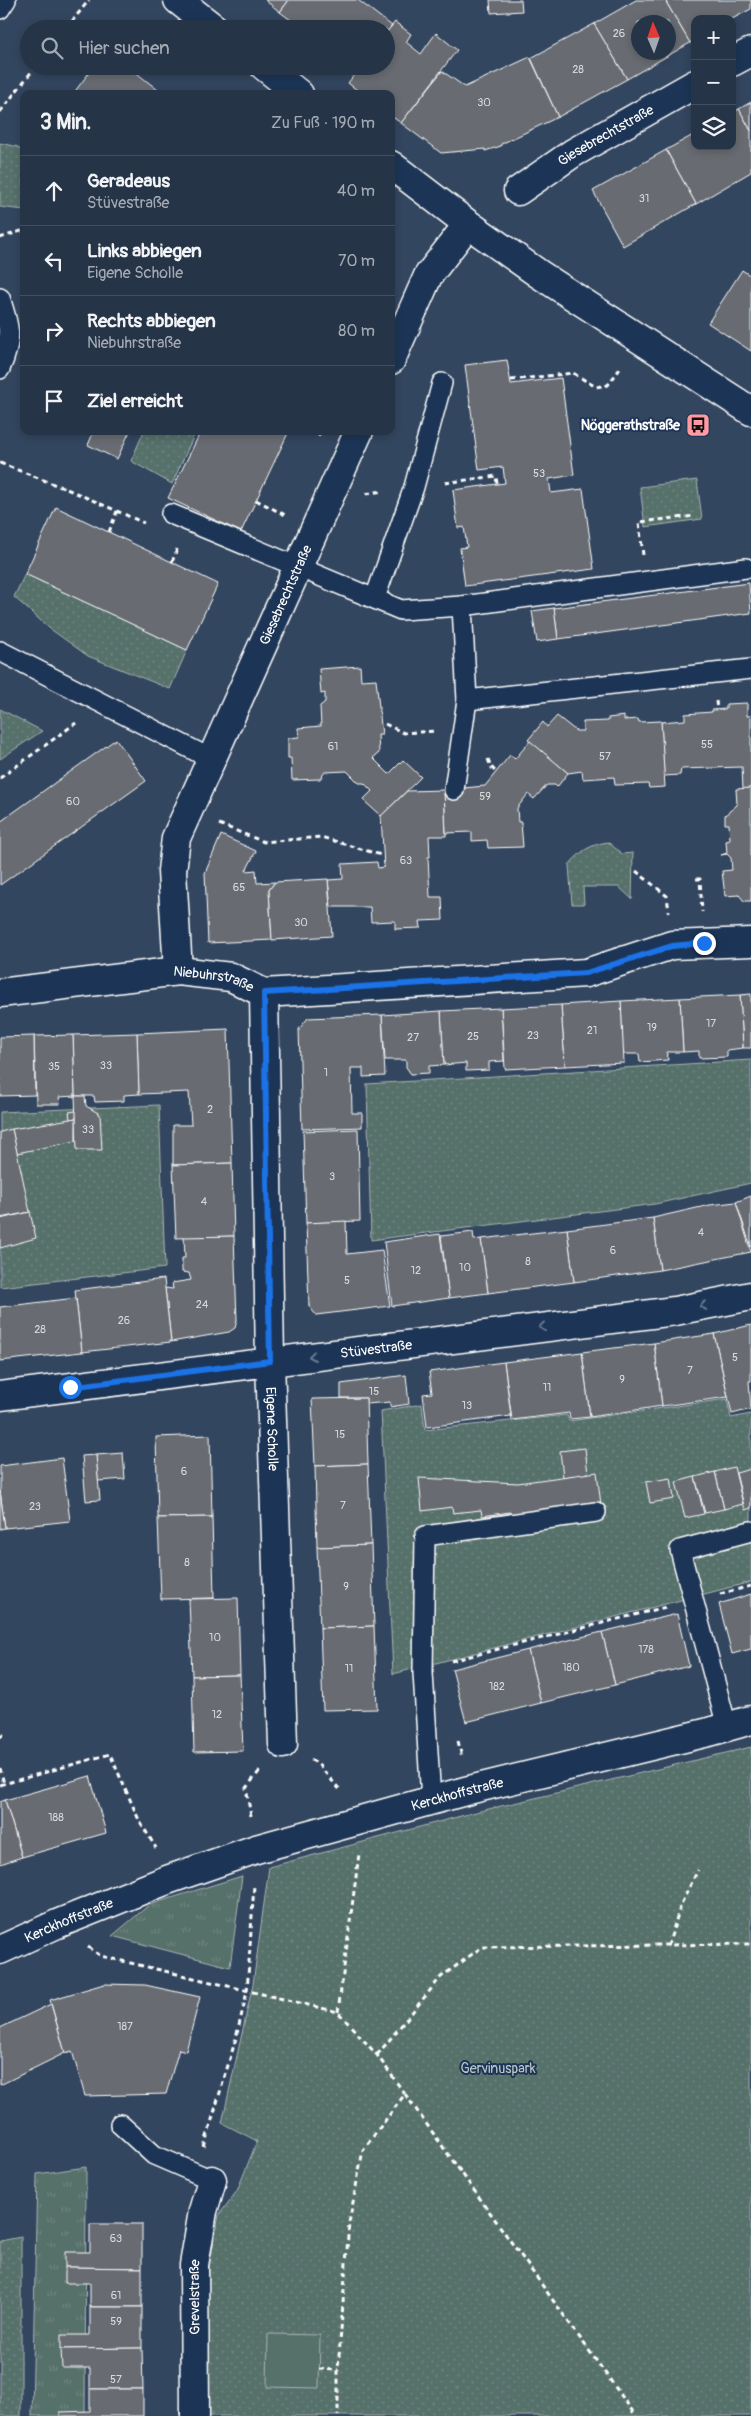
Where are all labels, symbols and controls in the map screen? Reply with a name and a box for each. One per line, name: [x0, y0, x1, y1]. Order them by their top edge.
north arrow: [631, 15, 676, 60]
map controls: [691, 15, 736, 150]
button: +: [691, 15, 736, 60]
search box: [20, 20, 395, 75]
house number: 26: [613, 27, 625, 40]
icon: search: [38, 34, 66, 62]
text: Hier suchen: [78, 36, 170, 60]
button: −: [691, 60, 736, 105]
house number: 28: [572, 63, 584, 76]
house number: 30: [477, 96, 491, 109]
street label: Giesebrechtstraße: [554, 101, 656, 169]
button: layers: [691, 105, 736, 150]
text: 3 Min.: [40, 109, 91, 136]
text: Zu Fuß · 190 m: [271, 113, 375, 133]
text: Geradeaus: [87, 169, 170, 193]
icon: ahead: [40, 177, 68, 205]
text: 40 m: [337, 181, 375, 201]
house number: 31: [639, 192, 649, 205]
text: Stüvestraße: [87, 193, 170, 213]
text: Links abbiegen: [87, 239, 202, 263]
icon: left: [40, 247, 68, 275]
text: 70 m: [338, 251, 375, 271]
text: Eigene Scholle: [87, 263, 183, 283]
text: Rechts abbiegen: [87, 309, 216, 333]
icon: right: [40, 317, 68, 345]
text: 80 m: [338, 321, 375, 341]
text: Niebuhrstraße: [87, 333, 181, 353]
icon: arrive: [40, 387, 68, 415]
text: Ziel erreicht: [87, 389, 183, 413]
bus stop icon: Nöggerathstraße: [685, 412, 711, 438]
place label: Nöggerathstraße: [581, 417, 681, 434]
house number: 53: [533, 467, 545, 480]
street label: Giesebrechtstraße: [255, 542, 315, 647]
house number: 55: [701, 738, 713, 751]
house number: 61: [328, 740, 338, 753]
house number: 57: [599, 750, 611, 763]
house number: 59: [479, 790, 491, 803]
house number: 60: [66, 795, 80, 808]
house number: 63: [400, 854, 412, 867]
house number: 65: [233, 881, 245, 894]
house number: 30: [294, 916, 308, 929]
route end: [693, 932, 716, 955]
street label: Niebuhrstraße: [173, 962, 257, 995]
house number: 17: [706, 1017, 716, 1030]
house number: 19: [647, 1021, 657, 1034]
house number: 21: [587, 1024, 597, 1037]
house number: 23: [527, 1029, 539, 1042]
house number: 25: [467, 1030, 479, 1043]
house number: 27: [407, 1031, 419, 1044]
house number: 33: [100, 1059, 112, 1072]
house number: 35: [48, 1060, 60, 1073]
house number: 1: [324, 1066, 328, 1079]
house number: 2: [207, 1103, 213, 1116]
house number: 33: [82, 1123, 94, 1136]
house number: 3: [329, 1170, 335, 1183]
house number: 4: [201, 1195, 208, 1208]
house number: 4: [698, 1226, 705, 1239]
house number: 6: [610, 1244, 616, 1257]
house number: 8: [525, 1255, 531, 1268]
house number: 10: [459, 1261, 471, 1274]
house number: 12: [411, 1264, 421, 1277]
house number: 5: [344, 1274, 350, 1287]
house number: 24: [196, 1298, 209, 1311]
one-way arrow: [699, 1300, 708, 1310]
house number: 26: [118, 1314, 130, 1327]
one-way arrow: [538, 1321, 546, 1332]
house number: 28: [34, 1323, 46, 1336]
street label: Stüvestraße: [339, 1336, 413, 1362]
one-way arrow: [307, 1350, 315, 1361]
house number: 5: [732, 1351, 738, 1364]
house number: 7: [687, 1364, 693, 1377]
house number: 9: [619, 1373, 625, 1386]
route start: [59, 1376, 82, 1399]
house number: 11: [543, 1381, 551, 1394]
house number: 15: [369, 1385, 379, 1398]
street label: Eigene Scholle: [262, 1386, 282, 1471]
house number: 13: [462, 1399, 472, 1412]
house number: 15: [335, 1428, 345, 1441]
house number: 6: [181, 1465, 187, 1478]
house number: 7: [340, 1499, 346, 1512]
house number: 23: [29, 1500, 41, 1513]
house number: 8: [184, 1556, 190, 1569]
house number: 9: [343, 1580, 349, 1593]
house number: 10: [209, 1631, 221, 1644]
house number: 178: [638, 1643, 654, 1656]
house number: 180: [562, 1661, 580, 1674]
house number: 11: [345, 1662, 353, 1675]
house number: 182: [489, 1680, 505, 1693]
house number: 12: [212, 1708, 222, 1721]
street label: Kerckhoffstraße: [409, 1774, 505, 1814]
house number: 188: [48, 1811, 64, 1824]
street label: Kerckhoffstraße: [22, 1894, 116, 1946]
house number: 187: [117, 2020, 133, 2033]
park label: Gervinuspark: [460, 2060, 536, 2077]
house number: 63: [110, 2232, 122, 2245]
street label: Grevelstraße: [185, 2258, 203, 2335]
house number: 61: [111, 2289, 121, 2302]
house number: 59: [110, 2315, 122, 2328]
house number: 57: [110, 2373, 122, 2386]

